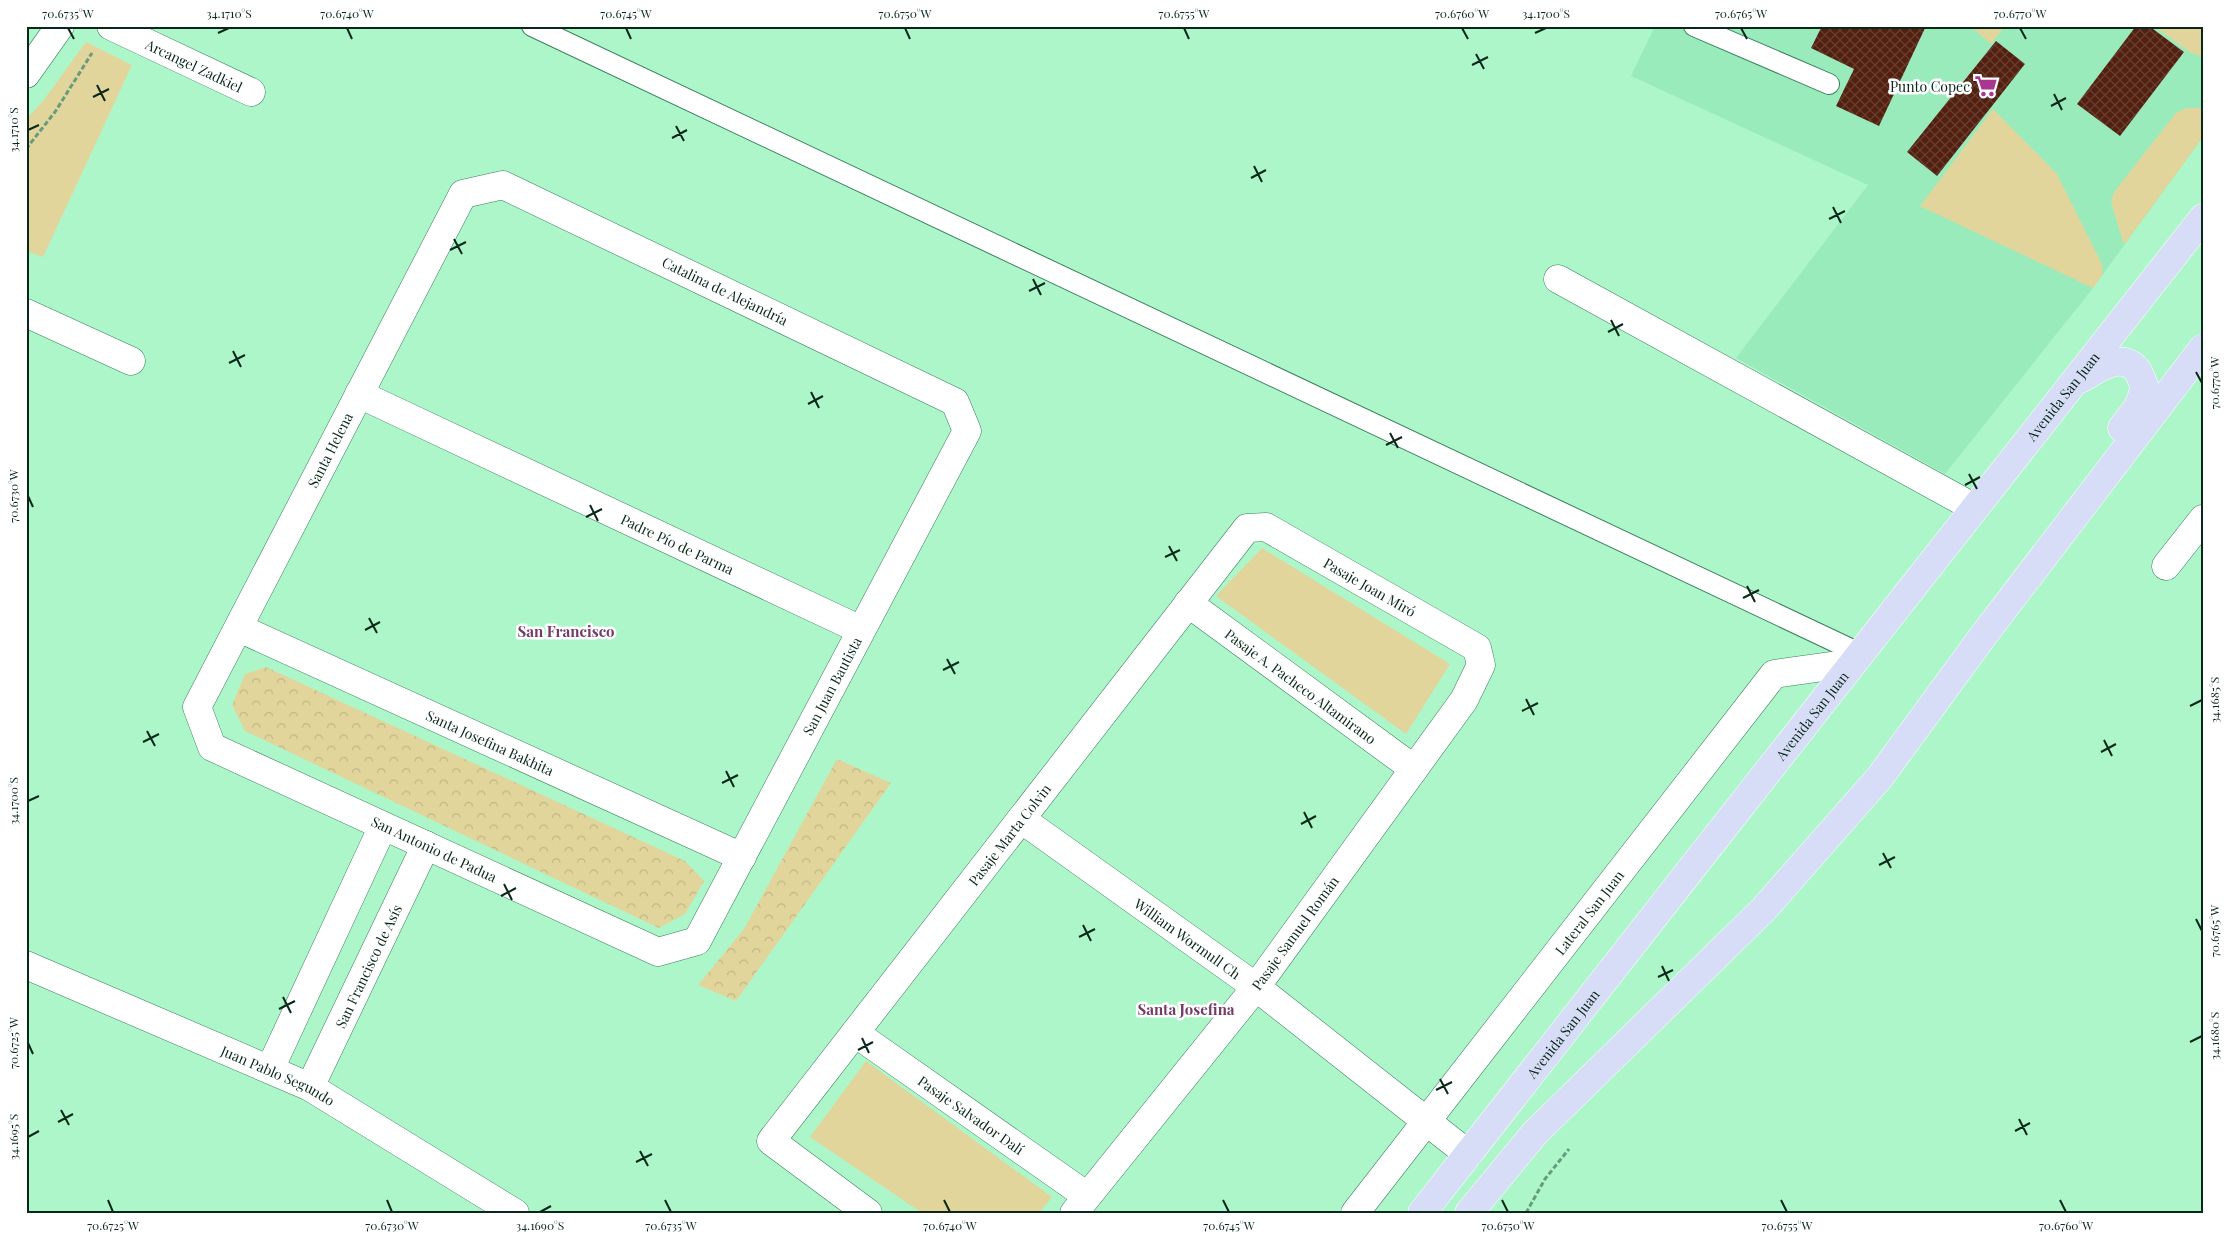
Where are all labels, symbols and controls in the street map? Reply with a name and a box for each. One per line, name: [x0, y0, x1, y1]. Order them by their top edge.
text: 70.6735°W: [42, 5, 94, 21]
text: 34.1710°S: [206, 5, 252, 21]
text: 70.6740°W: [320, 5, 374, 21]
text: 70.6745°W: [600, 5, 652, 21]
text: 70.6750°W: [879, 5, 932, 21]
text: 70.6755°W: [1159, 5, 1210, 21]
text: 70.6760°W: [1435, 5, 1489, 21]
text: 34.1700°S: [1522, 5, 1570, 21]
text: 70.6765°W: [1715, 5, 1767, 21]
text: 70.6770°W: [1994, 5, 2047, 21]
street label: Arcangel Zadkiel: [142, 34, 246, 96]
supermarket icon: Punto Copec: [1973, 73, 1999, 99]
place label: Punto Copec: [1890, 77, 1970, 96]
text: 34.1710°S: [5, 107, 21, 153]
street label: Catalina de Alejandría: [659, 252, 791, 330]
street label: Avenida San Juan: [2021, 347, 2104, 445]
text: 70.6770°W: [2206, 356, 2222, 409]
street label: Santa Helena: [303, 409, 357, 491]
text: 70.6730°W: [5, 469, 21, 523]
street label: Padre Pío de Parma: [618, 509, 737, 578]
street label: Pasaje Joan Miró: [1321, 553, 1420, 621]
district label: San Francisco: [517, 621, 615, 641]
street label: Pasaje A. Pacheco Altamirano: [1221, 624, 1381, 748]
street label: San Juan Bautista: [798, 633, 866, 738]
street label: Avenida San Juan: [1770, 667, 1853, 764]
text: 34.1685°S: [2206, 677, 2222, 723]
street label: Santa Josefina Bakhita: [423, 705, 557, 780]
text: 34.1700°S: [5, 777, 21, 825]
street label: Pasaje Marta Colvin: [964, 779, 1055, 889]
street label: San Antonio de Padua: [368, 812, 500, 886]
street label: Lateral San Juan: [1550, 865, 1628, 958]
street label: Pasaje Samuel Román: [1247, 872, 1343, 994]
street label: William Wormull Ch: [1130, 893, 1245, 983]
street label: San Francisco de Asís: [330, 901, 406, 1031]
text: 70.6765°W: [2206, 905, 2222, 957]
street label: Avenida San Juan: [1521, 985, 1604, 1083]
district label: Santa Josefina: [1137, 999, 1235, 1019]
text: 34.1680°S: [2206, 1012, 2222, 1060]
text: 70.6725°W: [5, 1017, 21, 1069]
street label: Juan Pablo Segundo: [217, 1040, 339, 1110]
street label: Pasaje Salvador Dalí: [914, 1071, 1028, 1158]
text: 34.1695°S: [5, 1114, 21, 1160]
text: 70.6725°W: [87, 1217, 139, 1233]
text: 70.6730°W: [365, 1217, 419, 1233]
text: 34.1690°S: [516, 1217, 564, 1233]
text: 70.6735°W: [645, 1217, 697, 1233]
text: 70.6740°W: [923, 1217, 977, 1233]
text: 70.6745°W: [1203, 1217, 1255, 1233]
text: 70.6750°W: [1482, 1217, 1535, 1233]
text: 70.6755°W: [1762, 1217, 1813, 1233]
text: 70.6760°W: [2039, 1217, 2093, 1233]

